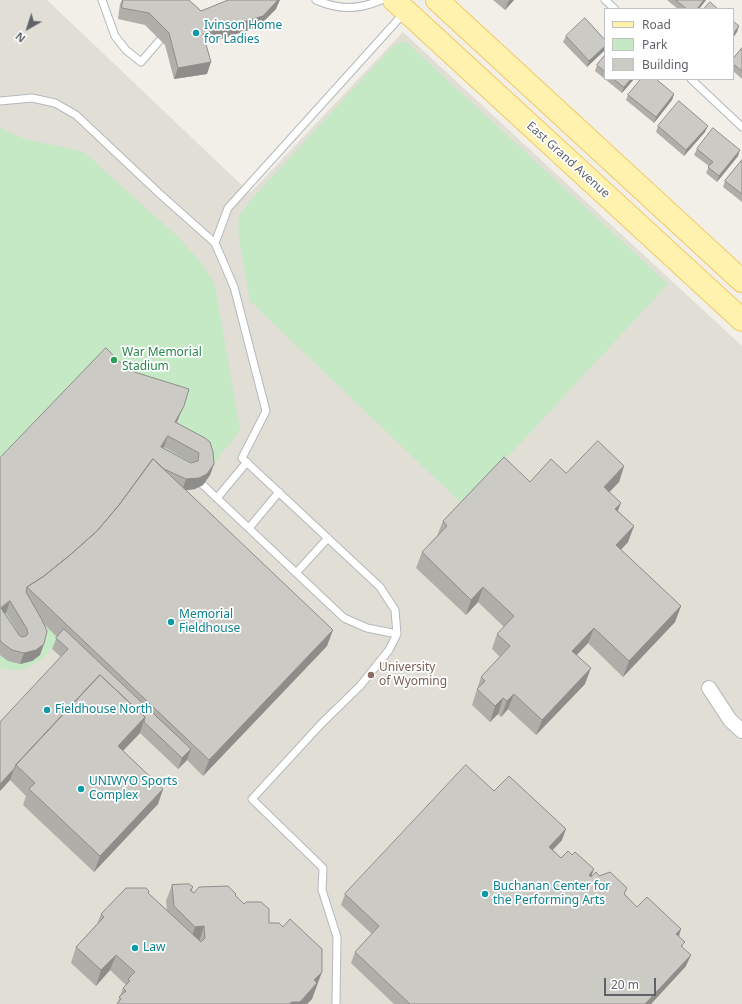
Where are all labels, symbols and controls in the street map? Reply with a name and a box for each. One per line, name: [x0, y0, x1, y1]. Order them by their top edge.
north arrow: [8, 8, 48, 48]
legend: [604, 8, 734, 80]
text: Road: [642, 16, 671, 33]
place label: Ivinson Home for Ladies: [204, 19, 282, 47]
marker: Ivinson Home for Ladies: [191, 28, 201, 38]
text: N: [12, 29, 28, 46]
text: Park: [642, 36, 667, 53]
text: Building: [642, 56, 689, 73]
street label: East Grand Avenue: [523, 119, 613, 201]
place label: War Memorial Stadium: [122, 346, 202, 374]
marker: War Memorial Stadium: [109, 355, 119, 365]
place label: Memorial Fieldhouse: [179, 608, 240, 636]
marker: Memorial Fieldhouse: [166, 617, 176, 627]
place label: University of Wyoming: [379, 661, 447, 689]
marker: University of Wyoming: [366, 670, 376, 680]
place label: Fieldhouse North: [55, 703, 152, 717]
marker: Fieldhouse North: [42, 705, 52, 715]
place label: UNIWYO Sports Complex: [89, 775, 177, 803]
marker: UNIWYO Sports Complex: [76, 784, 86, 794]
place label: Buchanan Center for the Performing Arts: [493, 880, 610, 908]
marker: Buchanan Center for the Performing Arts: [480, 889, 490, 899]
place label: Law: [143, 941, 165, 955]
marker: Law: [130, 943, 140, 953]
scale bar: [606, 970, 658, 996]
text: 20 m: [611, 976, 639, 993]

